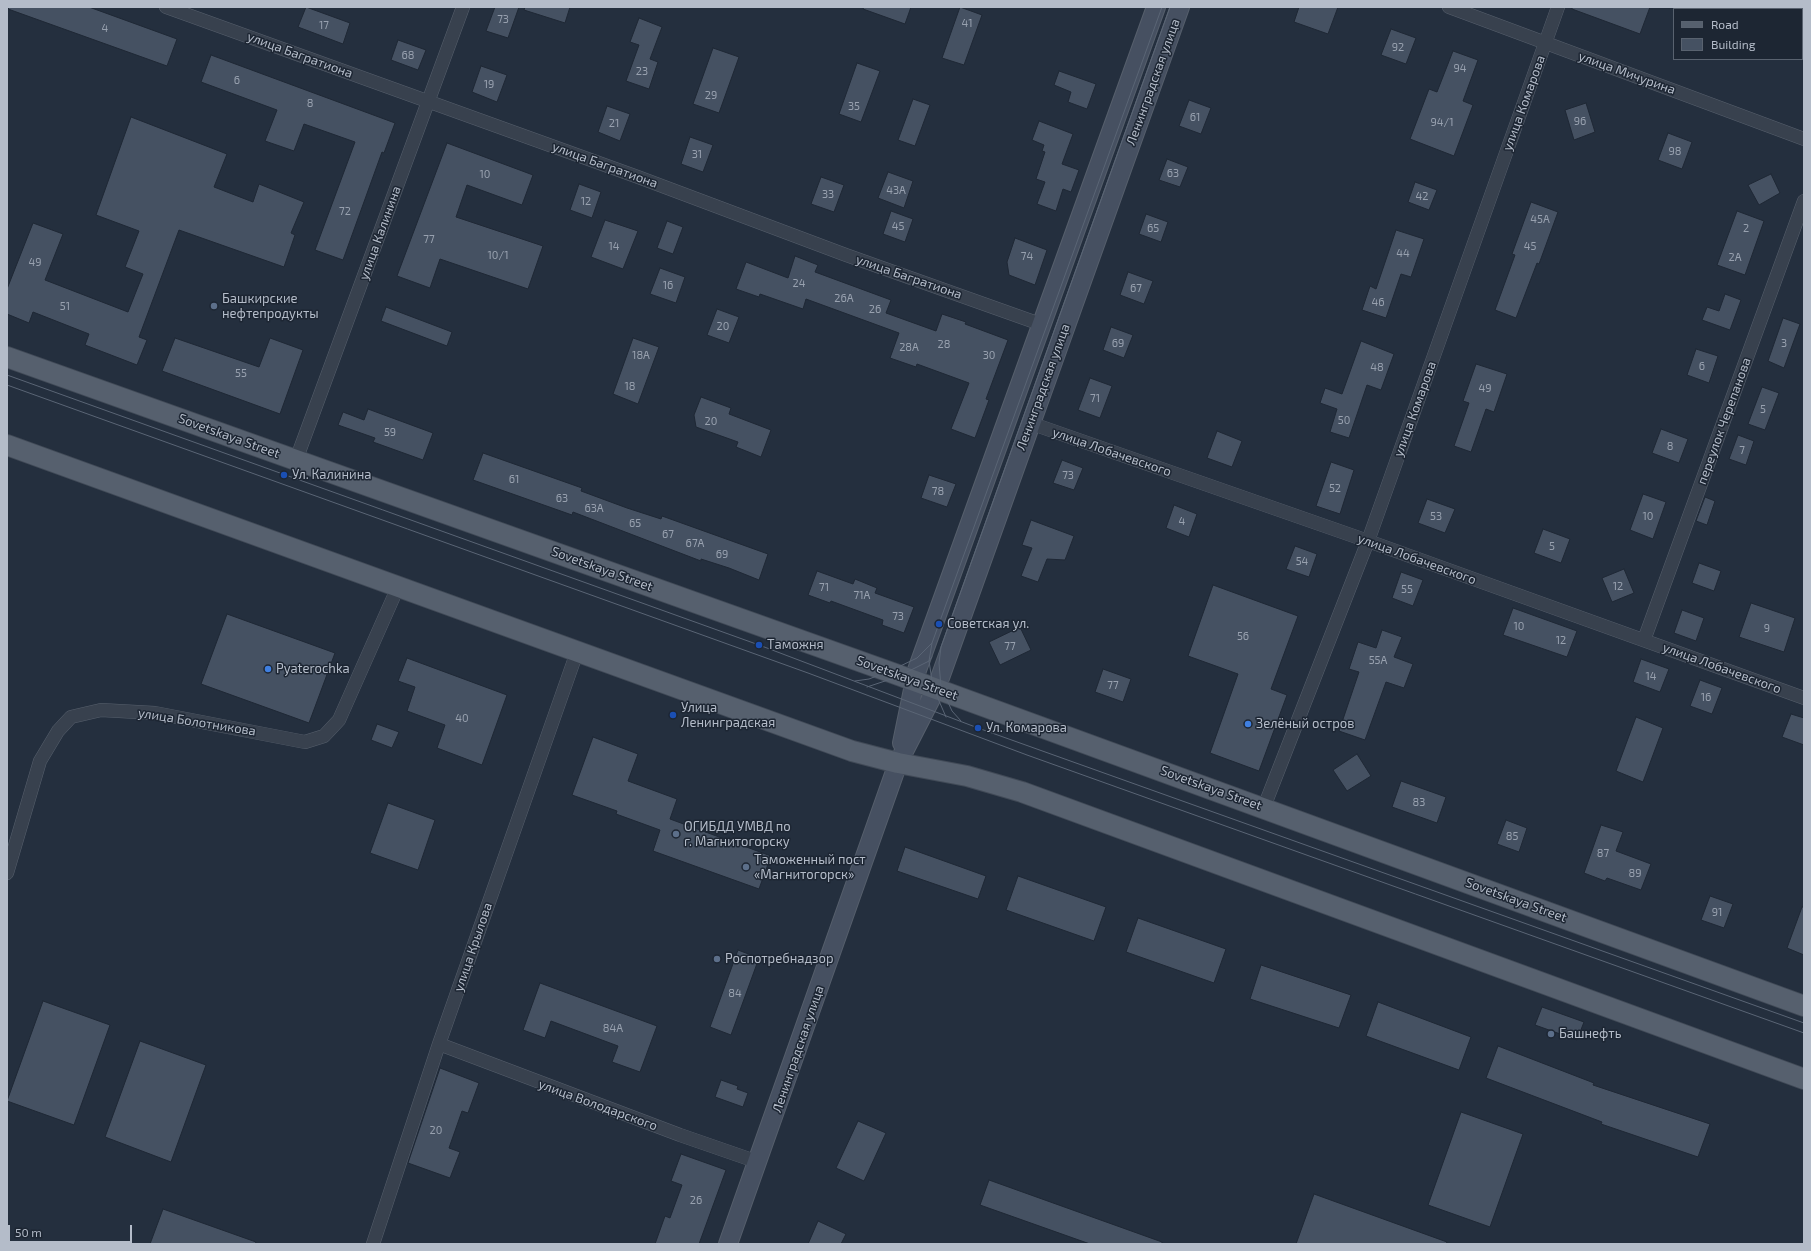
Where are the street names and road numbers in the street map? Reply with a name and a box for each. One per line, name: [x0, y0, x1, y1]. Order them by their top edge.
street label: Ленинградская улица: [1123, 17, 1183, 147]
street label: улица Багратиона: [245, 29, 355, 81]
street label: улица Мичурина: [1576, 48, 1678, 98]
street label: улица Комарова: [1499, 53, 1549, 153]
street label: улица Багратиона: [550, 139, 660, 191]
street label: улица Калинина: [356, 184, 404, 282]
street label: улица Багратиона: [854, 252, 964, 302]
street label: Ленинградская улица: [1013, 322, 1073, 452]
street label: переулок Черепанова: [1694, 355, 1754, 487]
street label: улица Комарова: [1390, 359, 1440, 459]
street label: Sovetskaya Street: [176, 410, 282, 462]
street label: улица Лобачевского: [1050, 424, 1174, 480]
street label: улица Лобачевского: [1356, 530, 1478, 588]
street label: Sovetskaya Street: [549, 543, 655, 595]
street label: улица Лобачевского: [1661, 639, 1783, 697]
street label: Sovetskaya Street: [854, 652, 960, 704]
street label: улица Болотникова: [137, 705, 257, 739]
street label: Sovetskaya Street: [1158, 762, 1264, 814]
street label: Sovetskaya Street: [1463, 874, 1569, 926]
street label: улица Крылова: [450, 900, 496, 994]
street label: Ленинградская улица: [769, 983, 827, 1115]
street label: улица Володарского: [536, 1076, 660, 1134]

